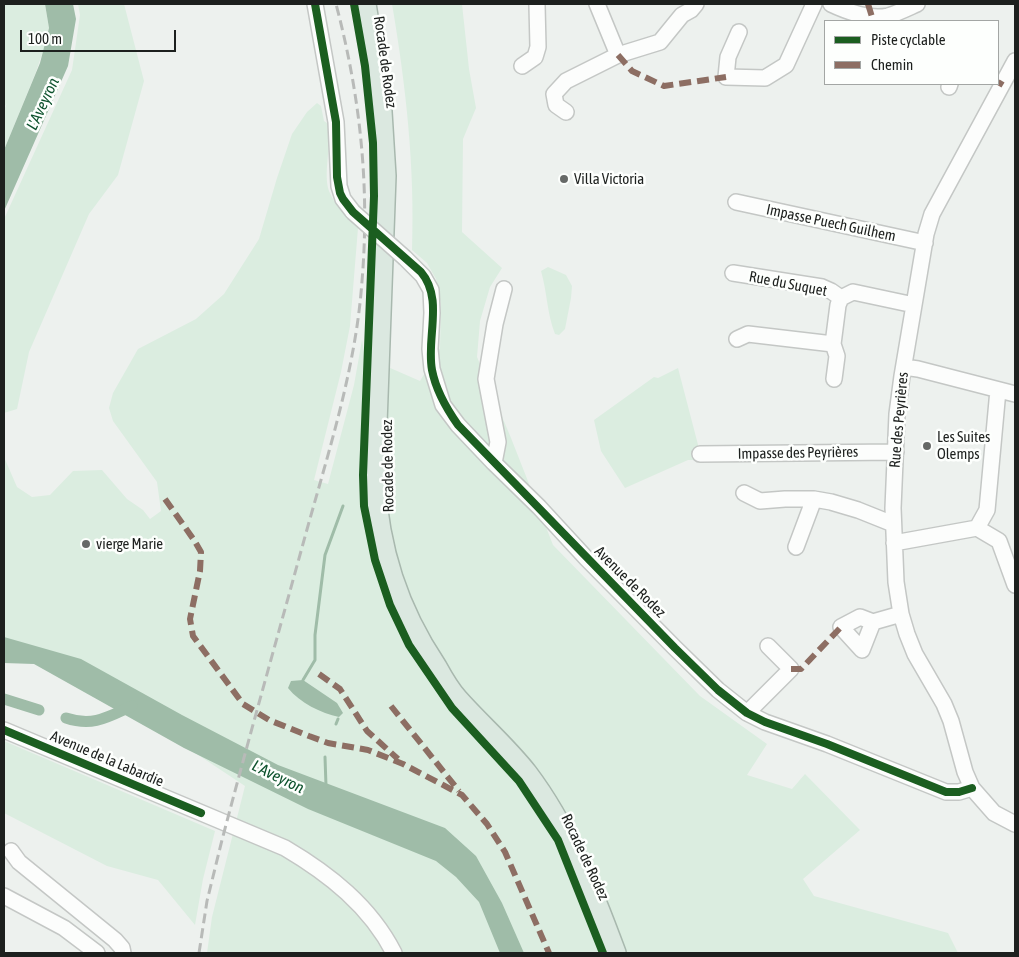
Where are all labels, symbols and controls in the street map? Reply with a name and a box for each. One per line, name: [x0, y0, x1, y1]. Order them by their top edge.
street label: Rocade de Rodez: [370, 15, 400, 109]
scale bar: [22, 20, 179, 52]
legend: [824, 20, 999, 85]
text: 100 m: [28, 30, 62, 47]
text: Piste cyclable: [871, 31, 946, 48]
text: Chemin: [871, 56, 913, 73]
water label: L'Aveyron: [23, 75, 63, 133]
place label: Villa Victoria: [574, 170, 644, 188]
marker: Villa Victoria: [558, 173, 570, 185]
street label: Impasse Puech Guilhem: [765, 200, 897, 246]
street label: Rue du Suquet: [747, 268, 829, 300]
street label: Rue des Peyrières: [886, 371, 912, 469]
street label: Rocade de Rodez: [378, 419, 398, 513]
place label: Les Suites Olemps: [937, 428, 990, 463]
marker: Les Suites Olemps: [921, 440, 933, 452]
street label: Impasse des Peyrières: [738, 443, 858, 463]
place label: vierge Marie: [96, 535, 163, 553]
marker: vierge Marie: [80, 538, 92, 550]
street label: Avenue de Rodez: [591, 543, 669, 621]
street label: Avenue de la Labardie: [48, 727, 166, 791]
water label: L'Aveyron: [249, 756, 307, 798]
street label: Rocade de Rodez: [557, 811, 613, 903]

